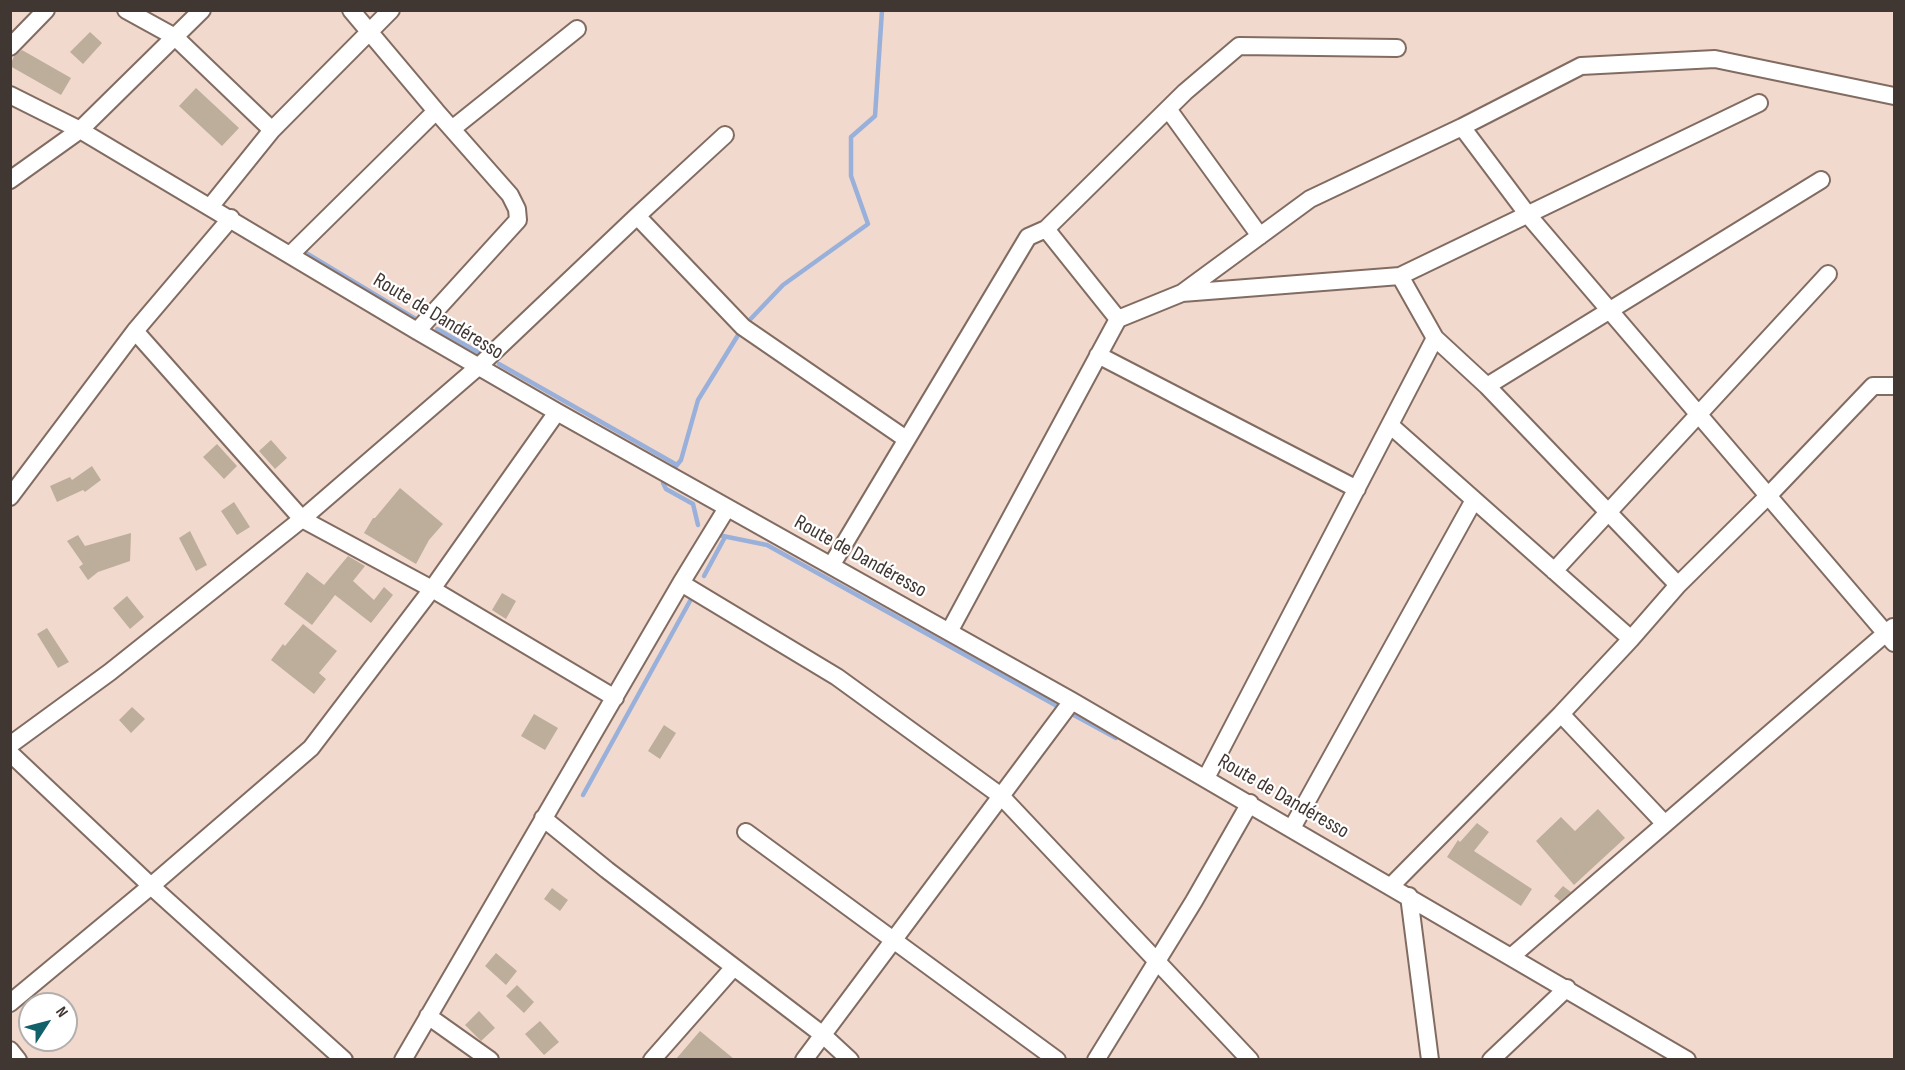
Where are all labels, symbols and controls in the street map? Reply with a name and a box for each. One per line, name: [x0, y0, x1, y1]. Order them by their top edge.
street label: Route de Dandéresso: [368, 268, 508, 366]
street label: Route de Dandéresso: [789, 510, 931, 604]
street label: Route de Dandéresso: [1213, 749, 1353, 845]
north arrow: [18, 992, 78, 1052]
text: N: [51, 1003, 72, 1021]

